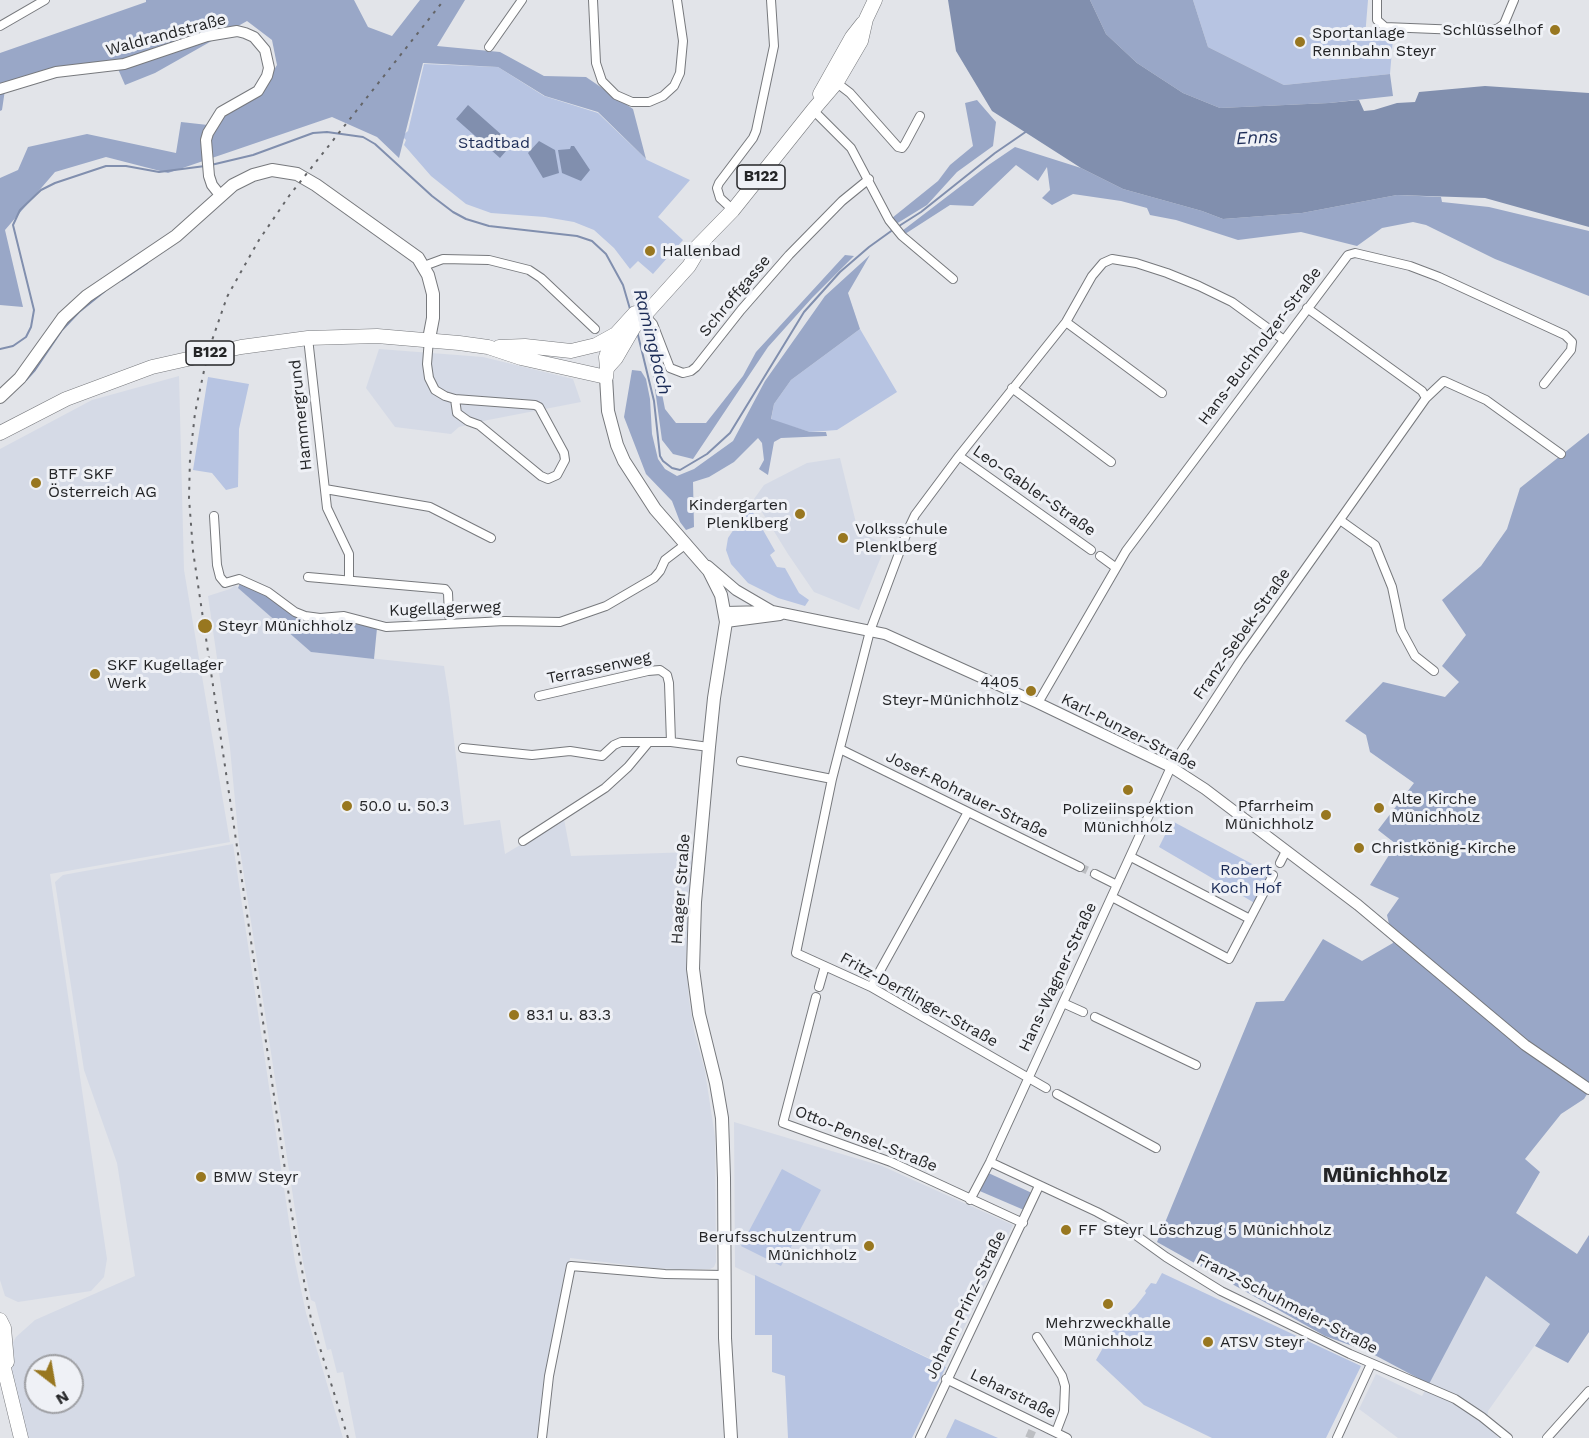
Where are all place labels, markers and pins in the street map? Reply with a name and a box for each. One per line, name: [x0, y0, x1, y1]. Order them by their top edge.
place label: Schlüsselhof: [1442, 20, 1543, 40]
place label: Sportanlage Rennbahn Steyr: [1312, 23, 1436, 61]
marker: Schlüsselhof: [1548, 23, 1562, 37]
marker: Sportanlage Rennbahn Steyr: [1293, 35, 1307, 49]
place label: Hallenbad: [662, 241, 741, 261]
marker: Hallenbad: [643, 244, 657, 258]
place label: BTF SKF Österreich AG: [48, 464, 157, 502]
marker: BTF SKF Österreich AG: [29, 476, 43, 490]
place label: Kindergarten Plenklberg: [688, 495, 788, 533]
marker: Kindergarten Plenklberg: [793, 507, 807, 521]
place label: Volksschule Plenklberg: [855, 519, 948, 557]
marker: Volksschule Plenklberg: [836, 531, 850, 545]
place label: Steyr Münichholz: [218, 616, 353, 636]
marker: Steyr Münichholz: [196, 617, 214, 635]
place label: SKF Kugellager Werk: [107, 655, 224, 693]
marker: SKF Kugellager Werk: [88, 667, 102, 681]
place label: 4405 Steyr-Münichholz: [882, 672, 1019, 710]
marker: 4405 Steyr-Münichholz: [1024, 684, 1038, 698]
marker: Polizeiinspektion Münichholz: [1121, 783, 1135, 797]
place label: Alte Kirche Münichholz: [1391, 789, 1480, 827]
place label: 50.0 u. 50.3: [359, 796, 449, 816]
place label: Pfarrheim Münichholz: [1225, 796, 1314, 834]
marker: 50.0 u. 50.3: [340, 799, 354, 813]
place label: Polizeiinspektion Münichholz: [1062, 799, 1194, 837]
marker: Alte Kirche Münichholz: [1372, 801, 1386, 815]
marker: Pfarrheim Münichholz: [1319, 808, 1333, 822]
place label: Christkönig-Kirche: [1371, 838, 1516, 858]
marker: Christkönig-Kirche: [1352, 841, 1366, 855]
place label: 83.1 u. 83.3: [526, 1005, 611, 1025]
marker: 83.1 u. 83.3: [507, 1008, 521, 1022]
place label: BMW Steyr: [213, 1167, 299, 1187]
marker: BMW Steyr: [194, 1170, 208, 1184]
place label: FF Steyr Löschzug 5 Münichholz: [1078, 1220, 1332, 1240]
marker: FF Steyr Löschzug 5 Münichholz: [1059, 1223, 1073, 1237]
place label: Berufsschulzentrum Münichholz: [698, 1227, 857, 1265]
marker: Berufsschulzentrum Münichholz: [862, 1239, 876, 1253]
marker: Mehrzweckhalle Münichholz: [1101, 1297, 1115, 1311]
place label: Mehrzweckhalle Münichholz: [1045, 1313, 1171, 1351]
place label: ATSV Steyr: [1220, 1332, 1305, 1352]
marker: ATSV Steyr: [1201, 1335, 1215, 1349]

